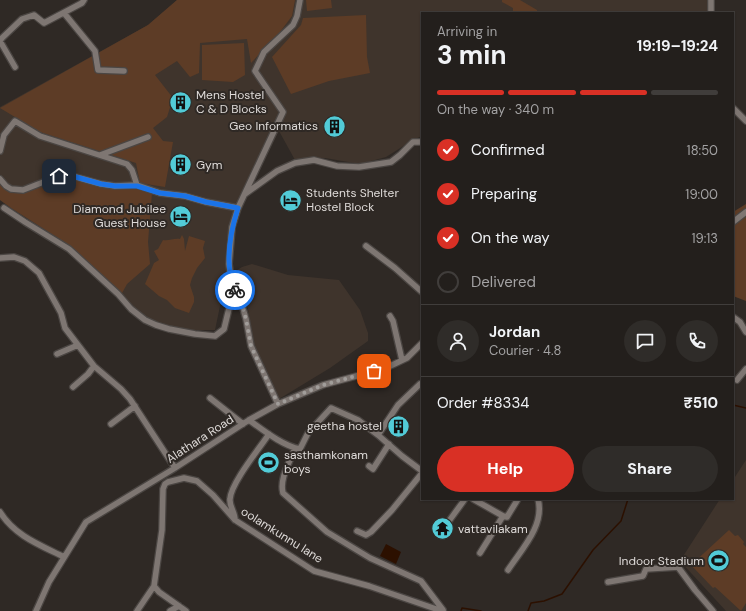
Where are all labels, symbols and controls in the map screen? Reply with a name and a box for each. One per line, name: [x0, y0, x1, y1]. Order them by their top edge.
text: Arriving in: [437, 23, 497, 40]
text: 19:19–19:24: [637, 36, 718, 56]
text: 3 min: [437, 38, 506, 72]
place label: Mens Hostel C & D Blocks: [196, 87, 267, 117]
building icon: Mens Hostel C & D Blocks: [167, 89, 193, 115]
text: On the way · 340 m: [437, 101, 554, 118]
building icon: Geo Informatics: [321, 113, 347, 139]
place label: Geo Informatics: [229, 118, 318, 134]
icon: check: [437, 139, 459, 161]
text: Confirmed: [471, 140, 545, 160]
text: 18:50: [687, 142, 718, 159]
building icon: Gym: [167, 152, 193, 178]
place label: Gym: [196, 157, 222, 173]
pin: [42, 159, 76, 193]
icon: home: [48, 165, 70, 187]
icon: check: [437, 183, 459, 205]
text: Preparing: [471, 184, 537, 204]
place label: Students Shelter Hostel Block: [306, 185, 399, 215]
text: 19:00: [685, 186, 718, 203]
hotel icon: Students Shelter Hostel Block: [278, 187, 304, 213]
place label: Diamond Jubilee Guest House: [73, 201, 166, 231]
hotel icon: Diamond Jubilee Guest House: [168, 203, 194, 229]
icon: check: [437, 227, 459, 249]
text: On the way: [471, 228, 550, 248]
text: 19:13: [691, 230, 718, 247]
courier: [215, 270, 255, 310]
text: Delivered: [471, 272, 536, 292]
icon: bike: [224, 279, 246, 301]
button: person: [437, 320, 479, 362]
button: chat: [624, 320, 666, 362]
button: phone: [676, 320, 718, 362]
text: Jordan: [489, 322, 540, 342]
text: Courier · 4.8: [489, 342, 561, 359]
pin: [357, 354, 391, 388]
icon: bag: [363, 360, 385, 382]
text: Order #8334: [437, 393, 529, 413]
text: ₹510: [683, 393, 718, 413]
street label: Alathara Road: [163, 411, 237, 467]
building icon: geetha hostel: [385, 413, 411, 439]
place label: geetha hostel: [307, 418, 382, 434]
button: Help: [437, 446, 574, 492]
button: Share: [582, 446, 718, 492]
place label: sasthamkonam boys: [284, 447, 368, 477]
sports icon: sasthamkonam boys: [255, 449, 281, 475]
street label: oolamkunnu lane: [238, 503, 326, 567]
temple icon: vattavilakam: [430, 516, 456, 542]
place label: vattavilakam: [458, 521, 528, 537]
sports icon: Indoor Stadium: [706, 548, 732, 574]
place label: Indoor Stadium: [619, 553, 704, 569]

